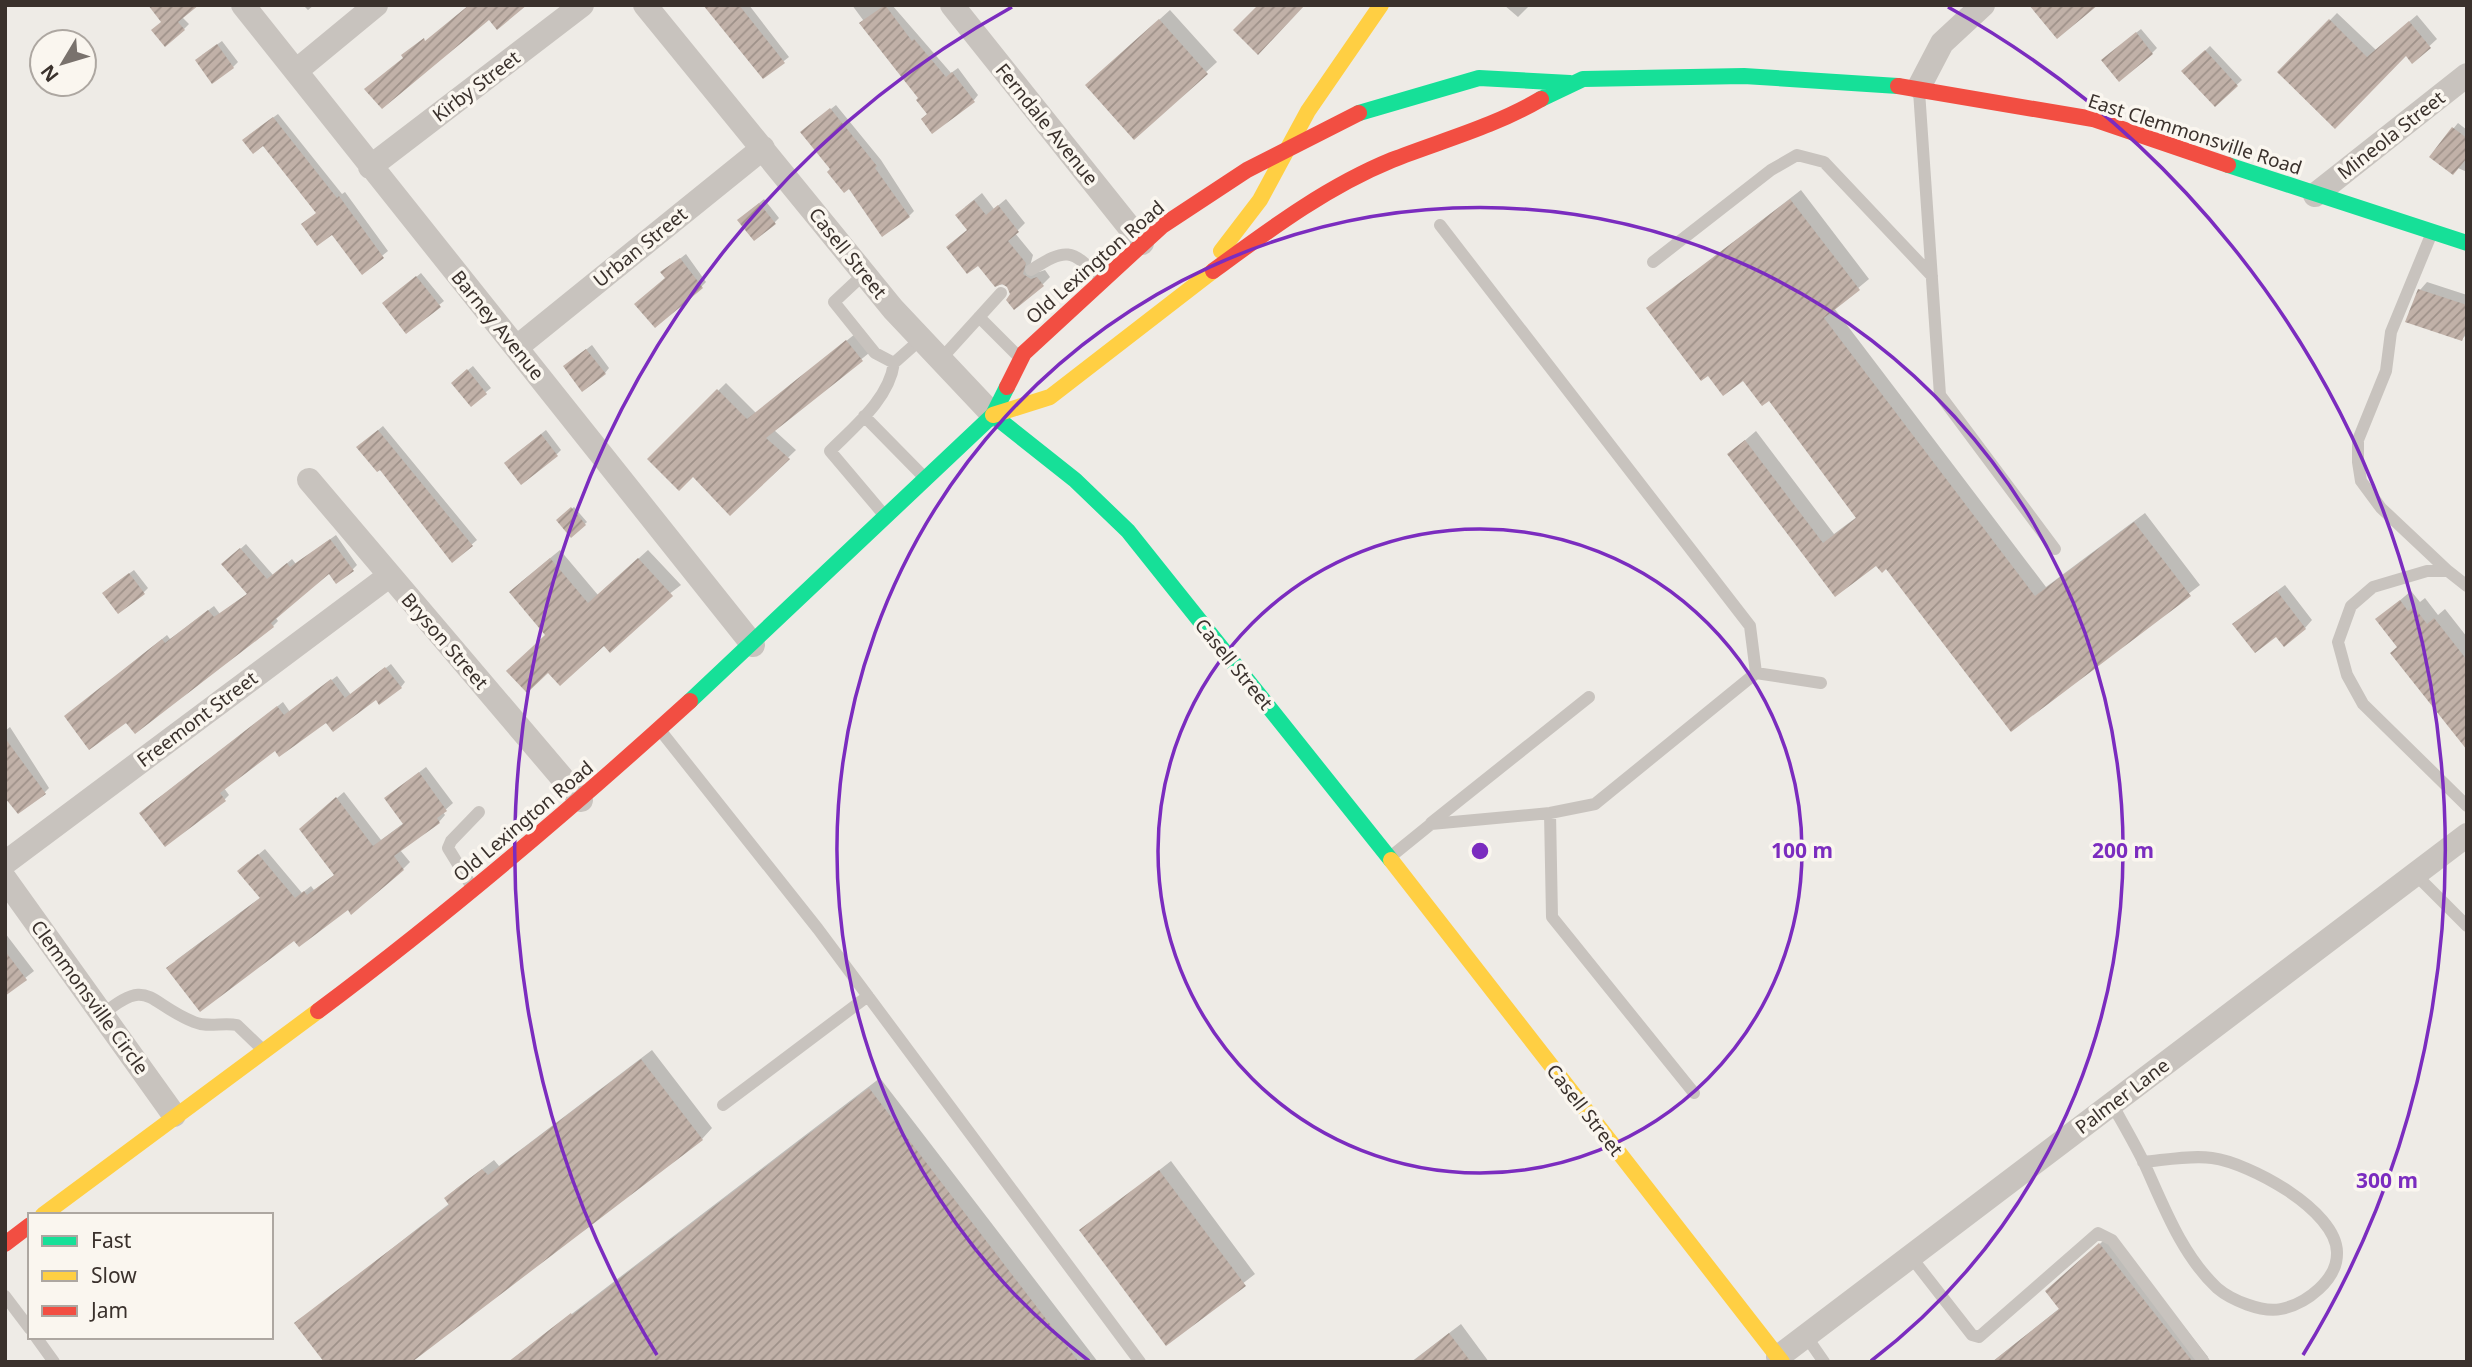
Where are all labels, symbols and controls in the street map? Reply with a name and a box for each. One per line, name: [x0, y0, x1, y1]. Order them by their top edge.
north arrow: [28, 28, 98, 98]
street label: Kirby Street: [427, 44, 525, 128]
street label: Ferndale Avenue: [990, 58, 1104, 190]
text: N: [35, 59, 65, 88]
street label: Mineola Street: [2332, 85, 2450, 185]
street label: East Clemmonsville Road: [2085, 87, 2305, 181]
street label: Old Lexington Road: [1020, 195, 1170, 329]
street label: Urban Street: [588, 201, 693, 293]
street label: Casell Street: [803, 202, 893, 304]
street label: Barney Avenue: [446, 265, 550, 385]
street label: Bryson Street: [396, 587, 494, 695]
street label: Casell Street: [1189, 613, 1279, 715]
street label: Freemont Street: [131, 665, 263, 773]
street label: Old Lexington Road: [447, 755, 599, 887]
text: 100 m: [1771, 836, 1833, 864]
text: 200 m: [2092, 836, 2154, 864]
centre of rings: [1468, 839, 1492, 863]
street label: Clemmonsville Circle: [25, 915, 155, 1079]
street label: Palmer Lane: [2070, 1052, 2174, 1140]
street label: Casell Street: [1541, 1059, 1629, 1162]
text: 300 m: [2356, 1166, 2418, 1194]
legend: [28, 1213, 273, 1339]
text: Fast: [91, 1226, 132, 1254]
text: Slow: [91, 1261, 137, 1289]
text: Jam: [89, 1296, 128, 1324]

